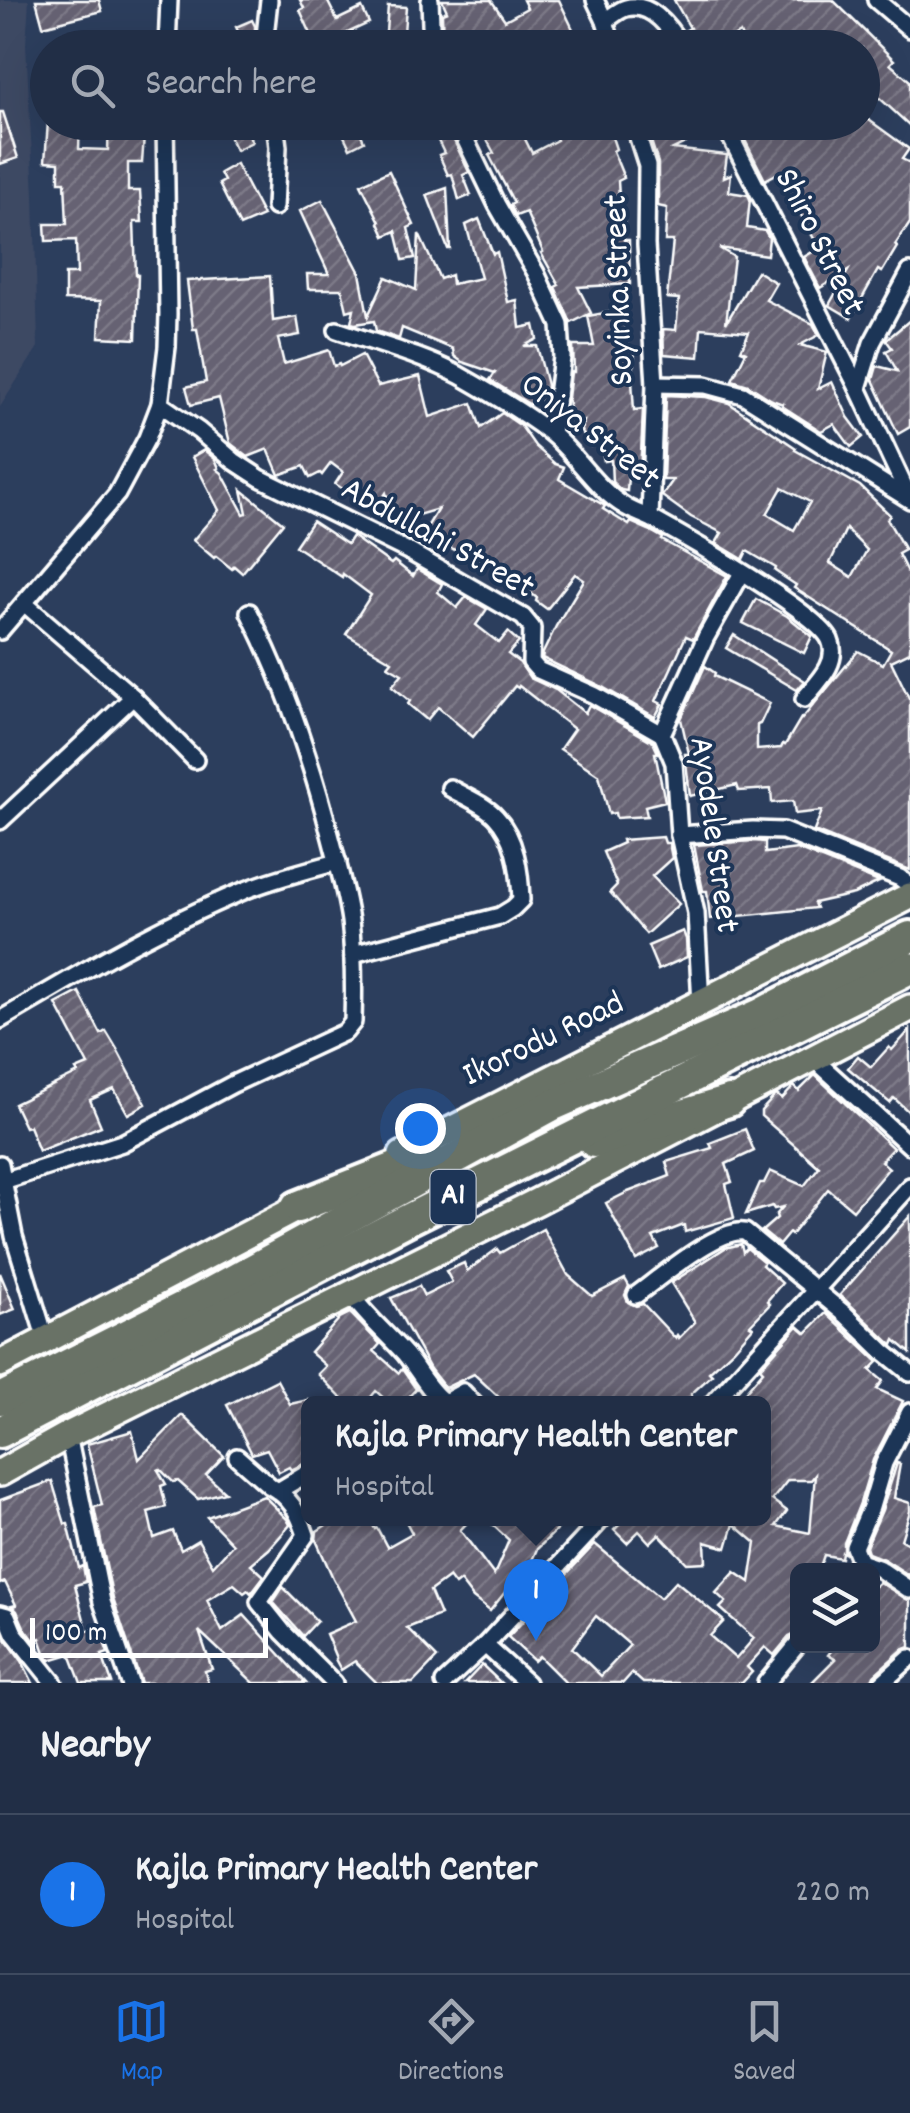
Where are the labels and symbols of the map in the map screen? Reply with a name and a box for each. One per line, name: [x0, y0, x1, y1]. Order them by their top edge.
street label: Shiro Street: [760, 161, 877, 325]
street label: Soyinka Street: [593, 193, 649, 387]
street label: Oniya Street: [508, 362, 670, 504]
street label: Abdullahi Street: [331, 466, 543, 614]
street label: Ayodele Street: [674, 734, 751, 936]
street label: Ikorodu Road: [455, 980, 633, 1102]
your location: [395, 1103, 446, 1154]
road number: A1: [430, 1170, 476, 1224]
pin: 1: [504, 1558, 568, 1641]
scale bar: [30, 1613, 268, 1658]

